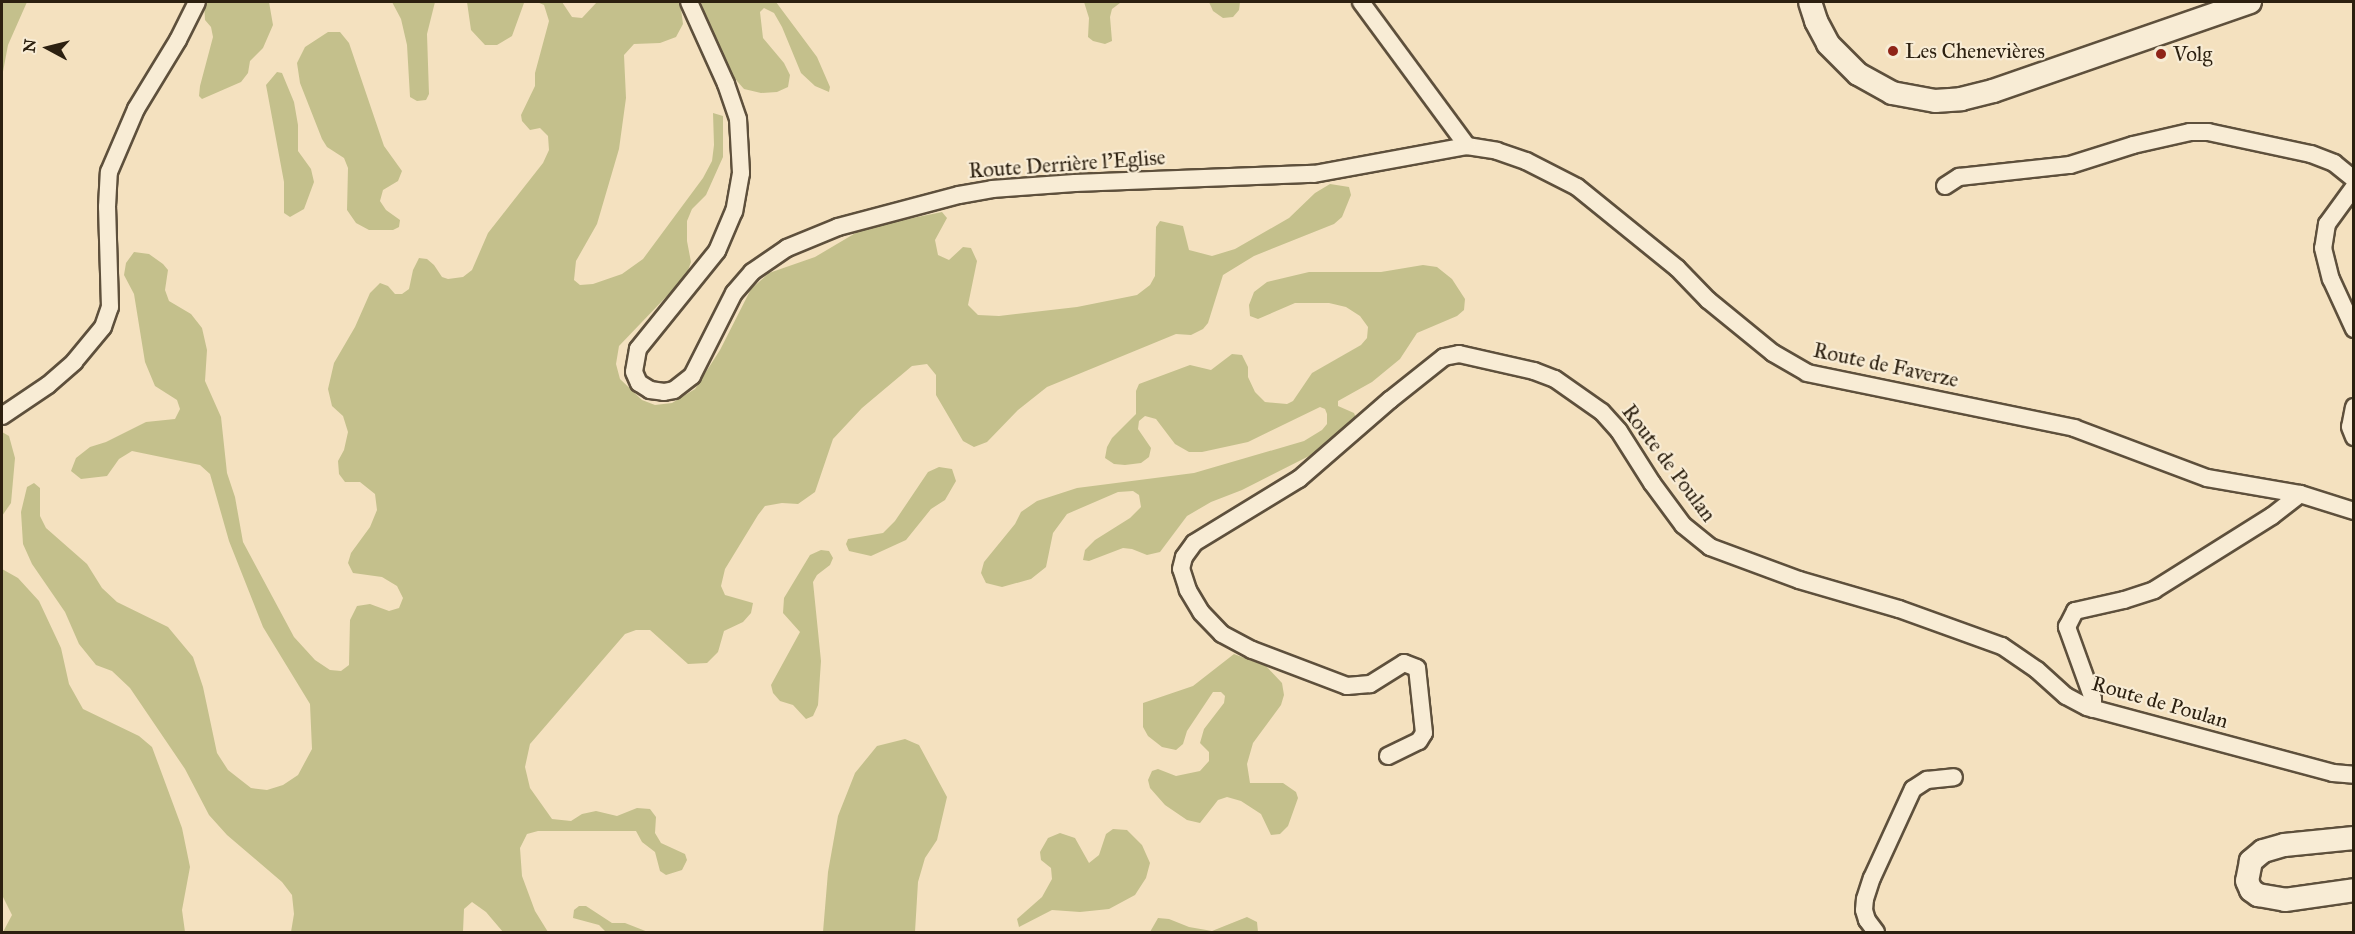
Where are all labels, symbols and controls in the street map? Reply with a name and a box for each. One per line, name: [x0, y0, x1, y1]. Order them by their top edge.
north arrow: [18, 18, 78, 78]
text: N: [19, 38, 40, 54]
place label: Les Chenevières: [1905, 38, 2045, 64]
place label: Volg: [2173, 41, 2212, 67]
marker: Les Chenevières: [1886, 44, 1900, 58]
marker: Volg: [2154, 47, 2168, 61]
street label: Route Derrière l'Eglise: [968, 145, 1166, 183]
street label: Route de Faverze: [1811, 337, 1961, 393]
street label: Route de Poulan: [1617, 399, 1721, 527]
street label: Route de Poulan: [2089, 671, 2231, 733]

